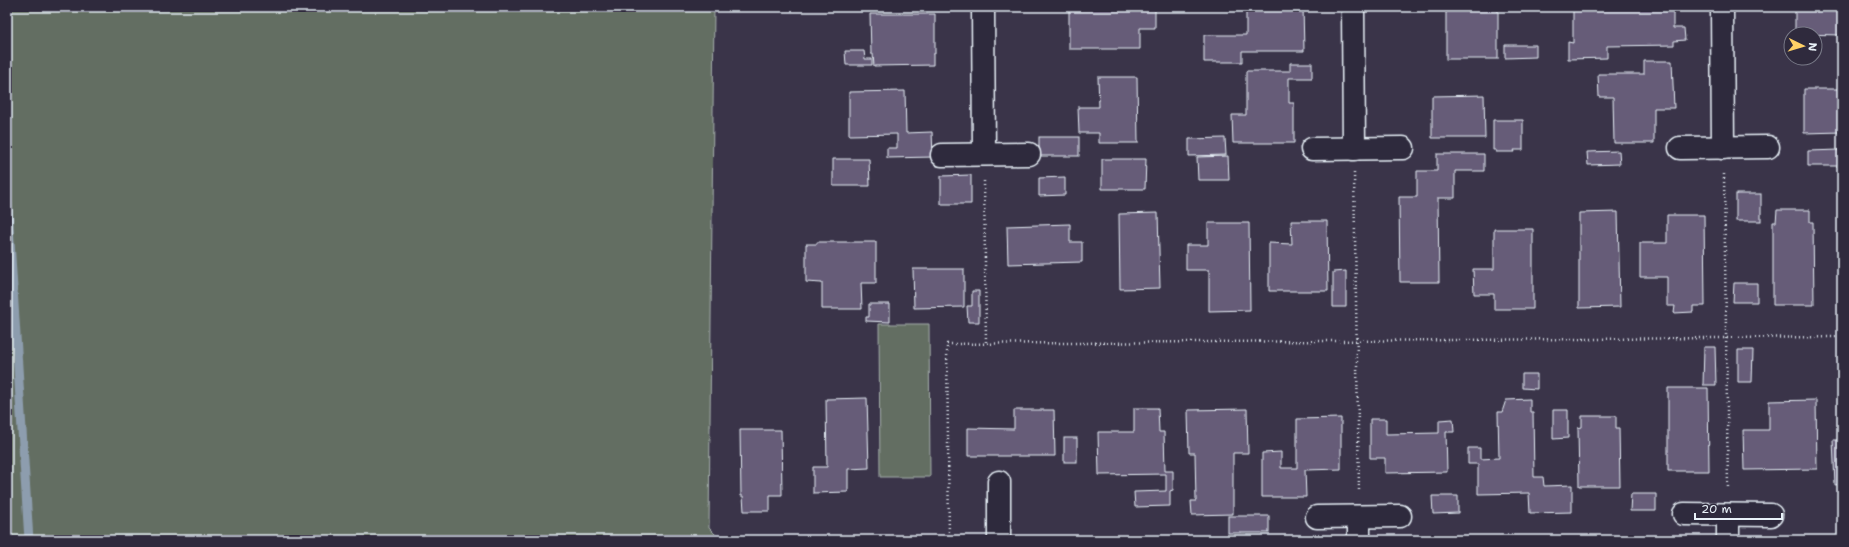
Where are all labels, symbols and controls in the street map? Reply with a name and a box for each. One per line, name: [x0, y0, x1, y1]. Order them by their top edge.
north arrow: [1783, 26, 1823, 66]
text: N: [1805, 42, 1820, 52]
scale bar: [1695, 495, 1782, 521]
text: 20 m: [1701, 501, 1732, 517]

